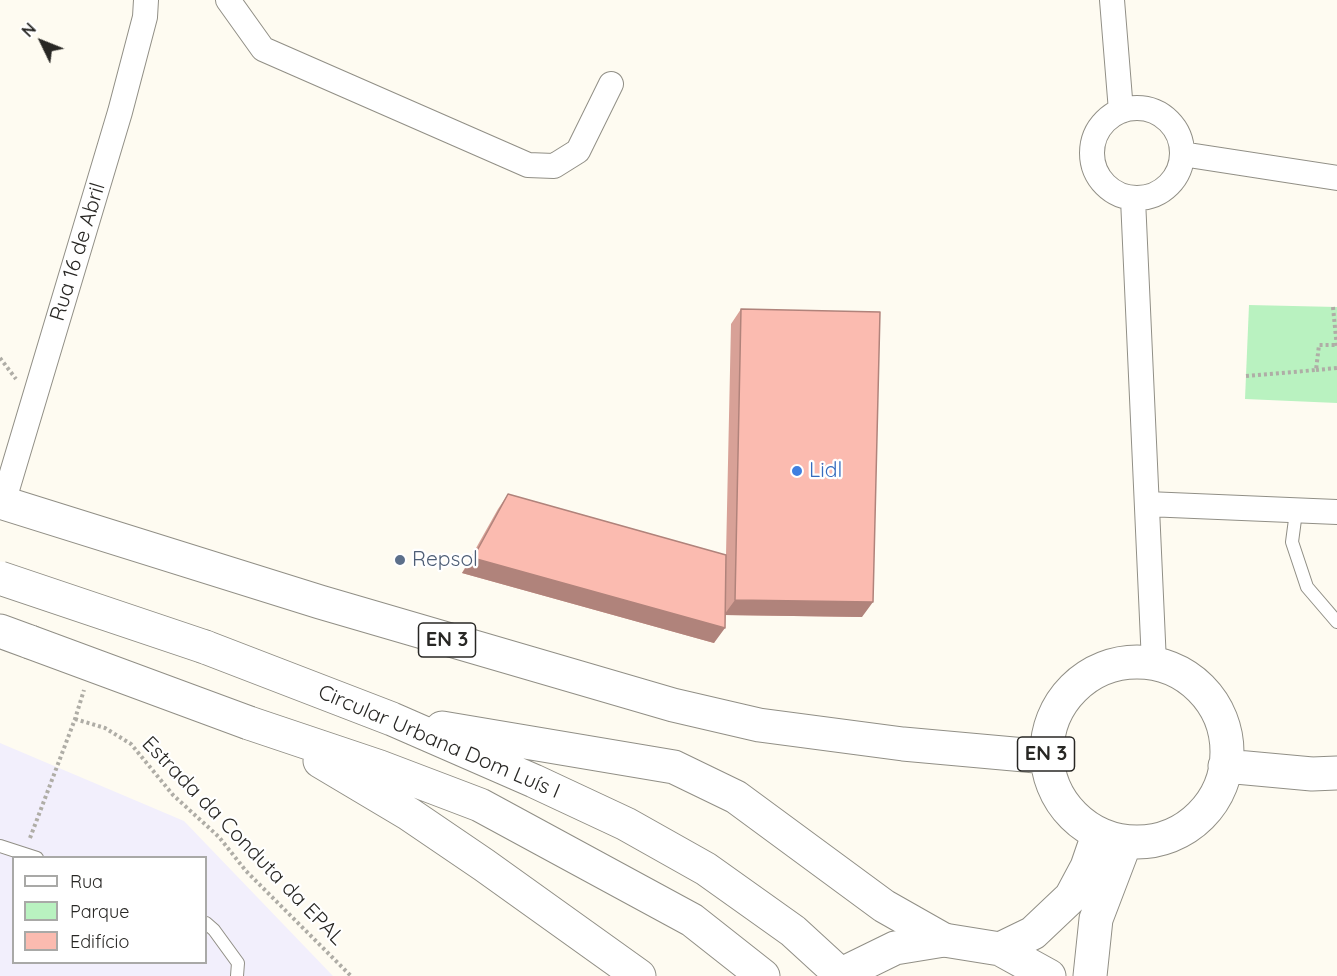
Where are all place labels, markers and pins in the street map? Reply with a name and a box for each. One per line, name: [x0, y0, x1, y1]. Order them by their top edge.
place label: Lidl: [809, 458, 842, 484]
marker: Lidl: [790, 464, 804, 478]
place label: Repsol: [412, 547, 478, 573]
marker: Repsol: [393, 553, 407, 567]

